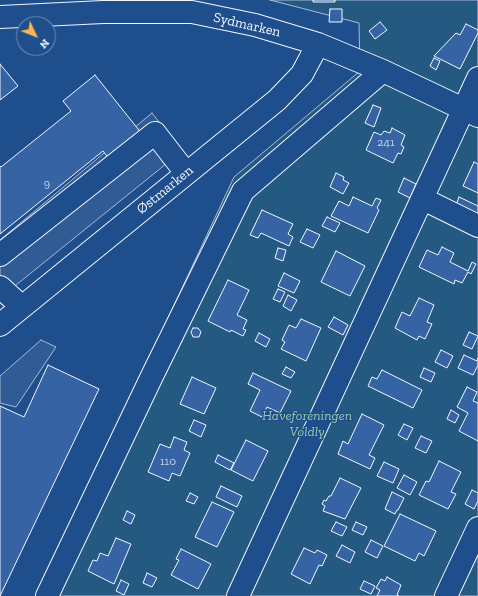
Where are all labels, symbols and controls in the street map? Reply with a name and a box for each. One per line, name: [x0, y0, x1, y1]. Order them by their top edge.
street label: Sydmarken: [212, 9, 282, 41]
north arrow: [16, 16, 56, 56]
text: N: [37, 36, 52, 51]
house number: 241: [377, 136, 395, 150]
street label: Østmarken: [133, 162, 197, 218]
house number: 9: [44, 177, 50, 191]
park label: Haveforeningen Voldly: [262, 408, 352, 440]
house number: 110: [160, 455, 176, 469]

